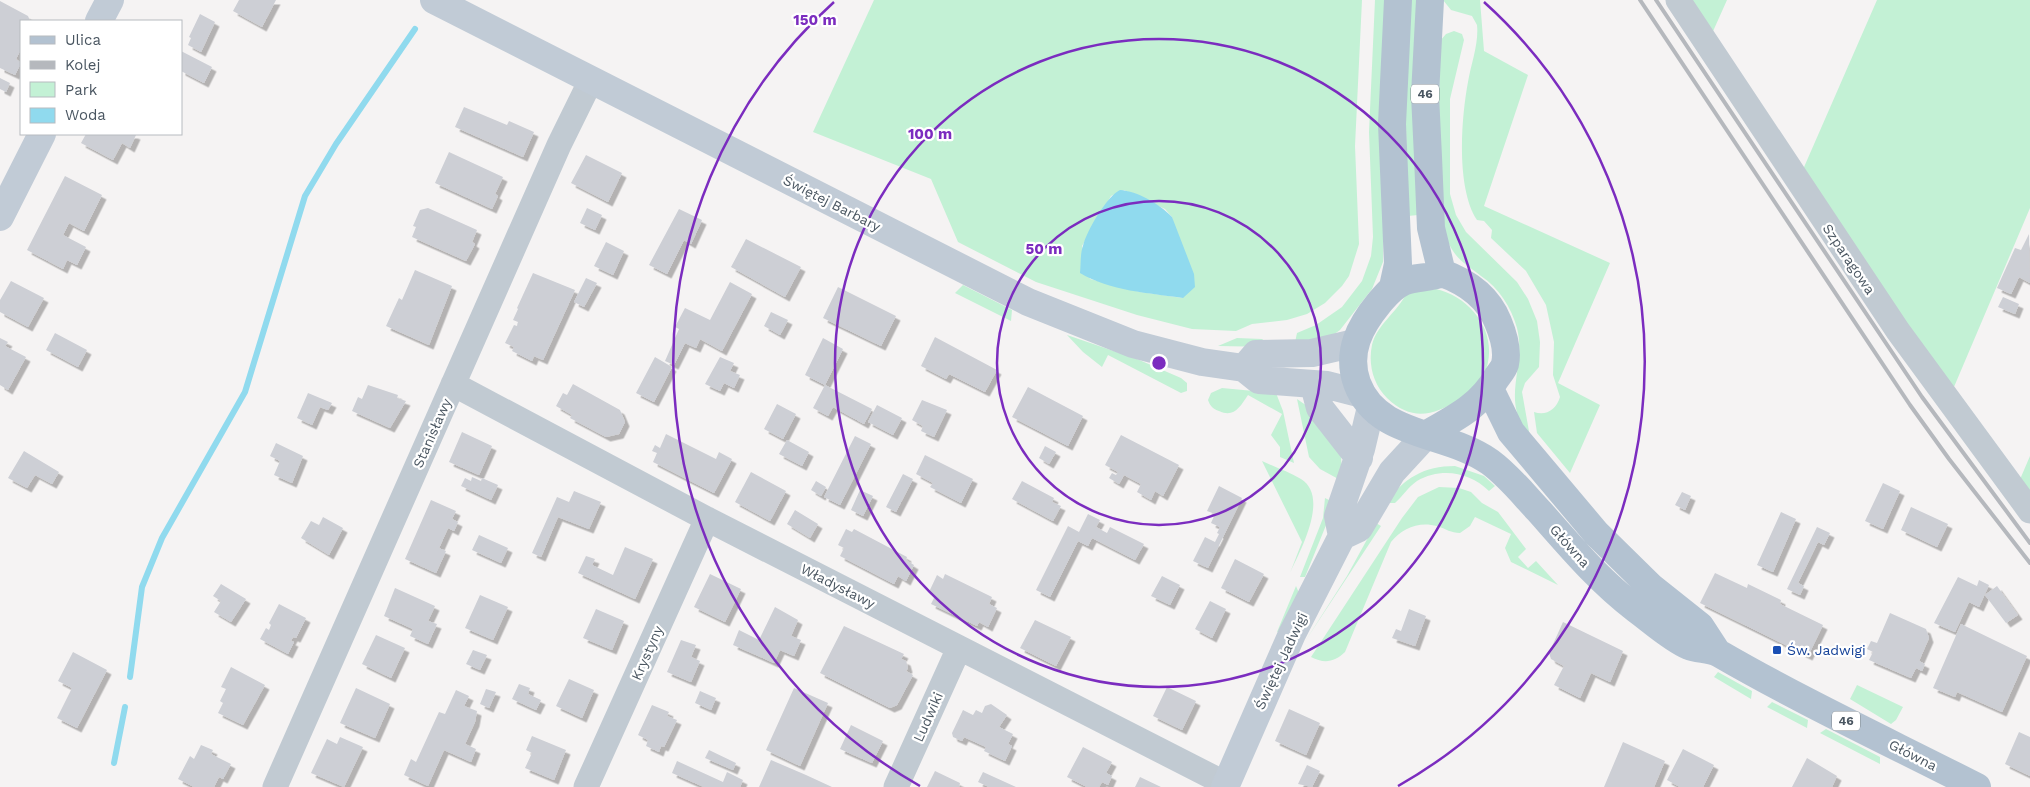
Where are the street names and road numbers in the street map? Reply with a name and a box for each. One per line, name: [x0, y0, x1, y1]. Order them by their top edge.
road number: 46: [1411, 85, 1439, 104]
street label: Świętej Barbary: [781, 172, 884, 235]
street label: Szparagowa: [1820, 221, 1878, 297]
street label: Stanisławy: [410, 395, 455, 470]
street label: Główna: [1547, 521, 1593, 571]
street label: Władysławy: [798, 560, 879, 612]
street label: Świętej Jadwigi: [1251, 610, 1311, 712]
street label: Krystyny: [628, 623, 666, 683]
street label: Ludwiki: [910, 690, 946, 744]
road number: 46: [1832, 711, 1860, 730]
street label: Główna: [1886, 736, 1940, 774]

